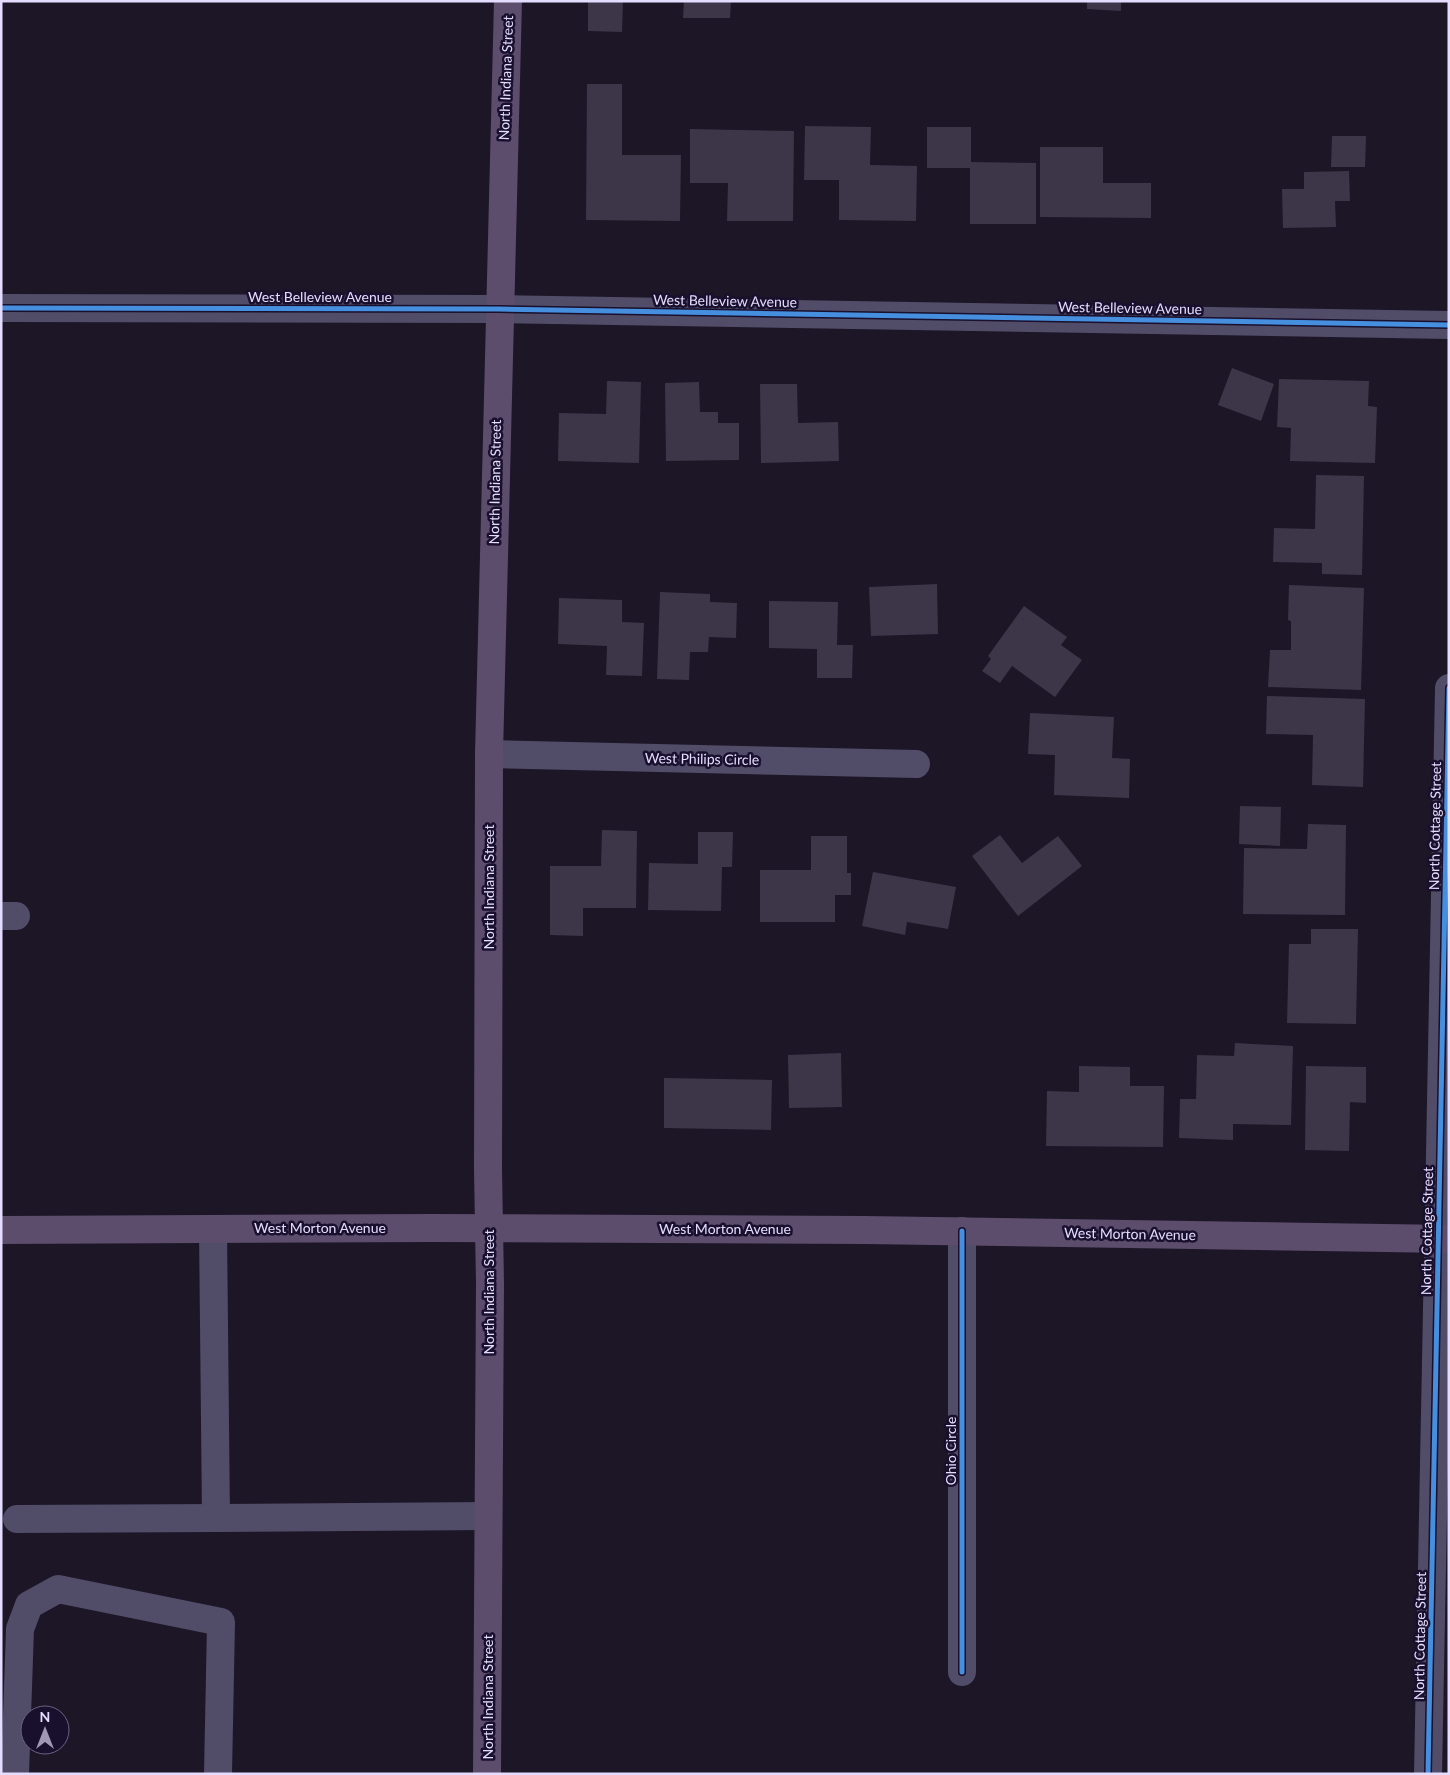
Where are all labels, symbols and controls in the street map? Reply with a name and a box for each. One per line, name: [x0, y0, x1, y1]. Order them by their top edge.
street label: North Indiana Street: [495, 15, 516, 141]
street label: West Belleview Avenue: [248, 288, 392, 305]
street label: West Belleview Avenue: [653, 291, 797, 310]
street label: West Belleview Avenue: [1058, 298, 1202, 317]
street label: North Indiana Street: [485, 419, 504, 545]
street label: West Philips Circle: [645, 749, 759, 768]
street label: North Cottage Street: [1425, 762, 1444, 890]
street label: North Indiana Street: [480, 825, 497, 949]
street label: North Cottage Street: [1417, 1167, 1436, 1295]
street label: West Morton Avenue: [254, 1219, 386, 1236]
street label: West Morton Avenue: [659, 1220, 791, 1237]
street label: West Morton Avenue: [1064, 1224, 1196, 1243]
street label: North Indiana Street: [480, 1230, 497, 1354]
street label: Ohio Circle: [942, 1417, 959, 1485]
street label: North Cottage Street: [1410, 1572, 1429, 1700]
street label: North Indiana Street: [479, 1635, 496, 1759]
north arrow: [20, 1705, 70, 1755]
text: N: [40, 1708, 50, 1725]

